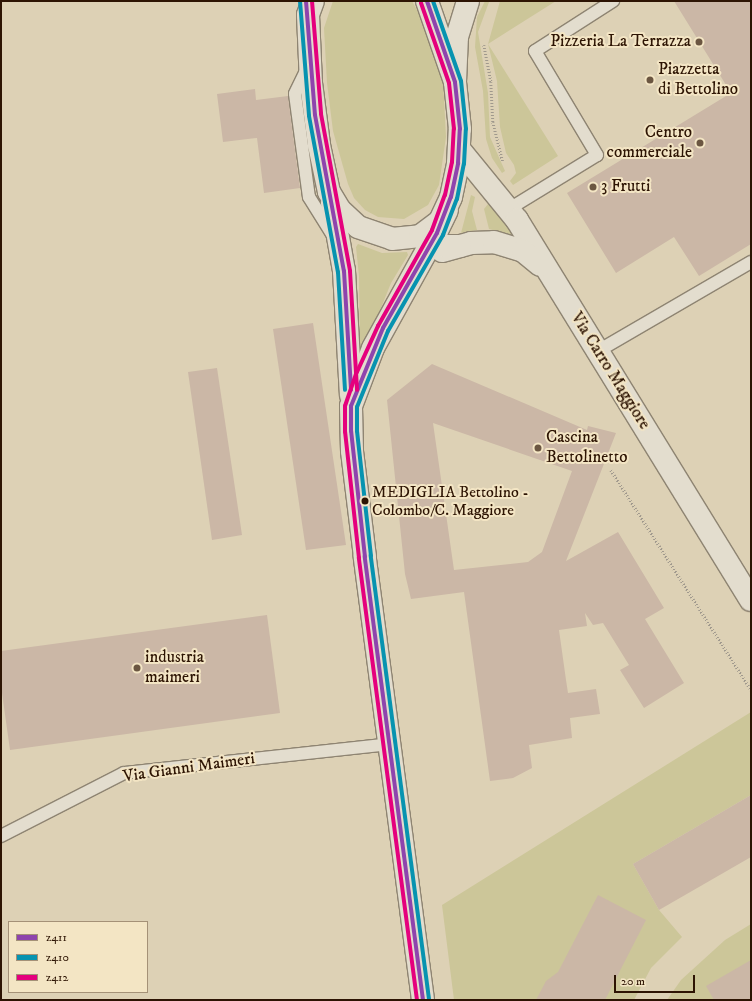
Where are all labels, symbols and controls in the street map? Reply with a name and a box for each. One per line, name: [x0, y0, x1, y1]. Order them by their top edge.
place label: Pizzeria La Terrazza: [550, 32, 691, 52]
marker: Pizzeria La Terrazza: [694, 37, 704, 47]
place label: Piazzetta di Bettolino: [658, 60, 738, 100]
marker: Piazzetta di Bettolino: [645, 75, 655, 85]
place label: Centro commerciale: [607, 123, 692, 163]
marker: Centro commerciale: [695, 138, 705, 148]
place label: 3 Frutti: [601, 177, 650, 197]
marker: 3 Frutti: [588, 182, 598, 192]
street label: Via Carro Maggiore: [566, 309, 654, 433]
place label: Cascina Bettolinetto: [546, 428, 627, 468]
marker: Cascina Bettolinetto: [533, 443, 543, 453]
place label: MEDIGLIA Bettolino - Colombo/C. Maggiore: [372, 482, 529, 520]
marker: MEDIGLIA Bettolino - Colombo/C. Maggiore: [360, 496, 370, 506]
place label: industria maimeri: [145, 648, 204, 688]
marker: industria maimeri: [132, 663, 142, 673]
street label: Via Gianni Maimeri: [122, 749, 256, 787]
legend: [8, 921, 148, 993]
text: z411: [46, 930, 67, 945]
text: z410: [46, 950, 69, 965]
scale bar: [616, 967, 697, 993]
text: z412: [46, 970, 68, 985]
text: 20 m: [621, 974, 645, 989]

